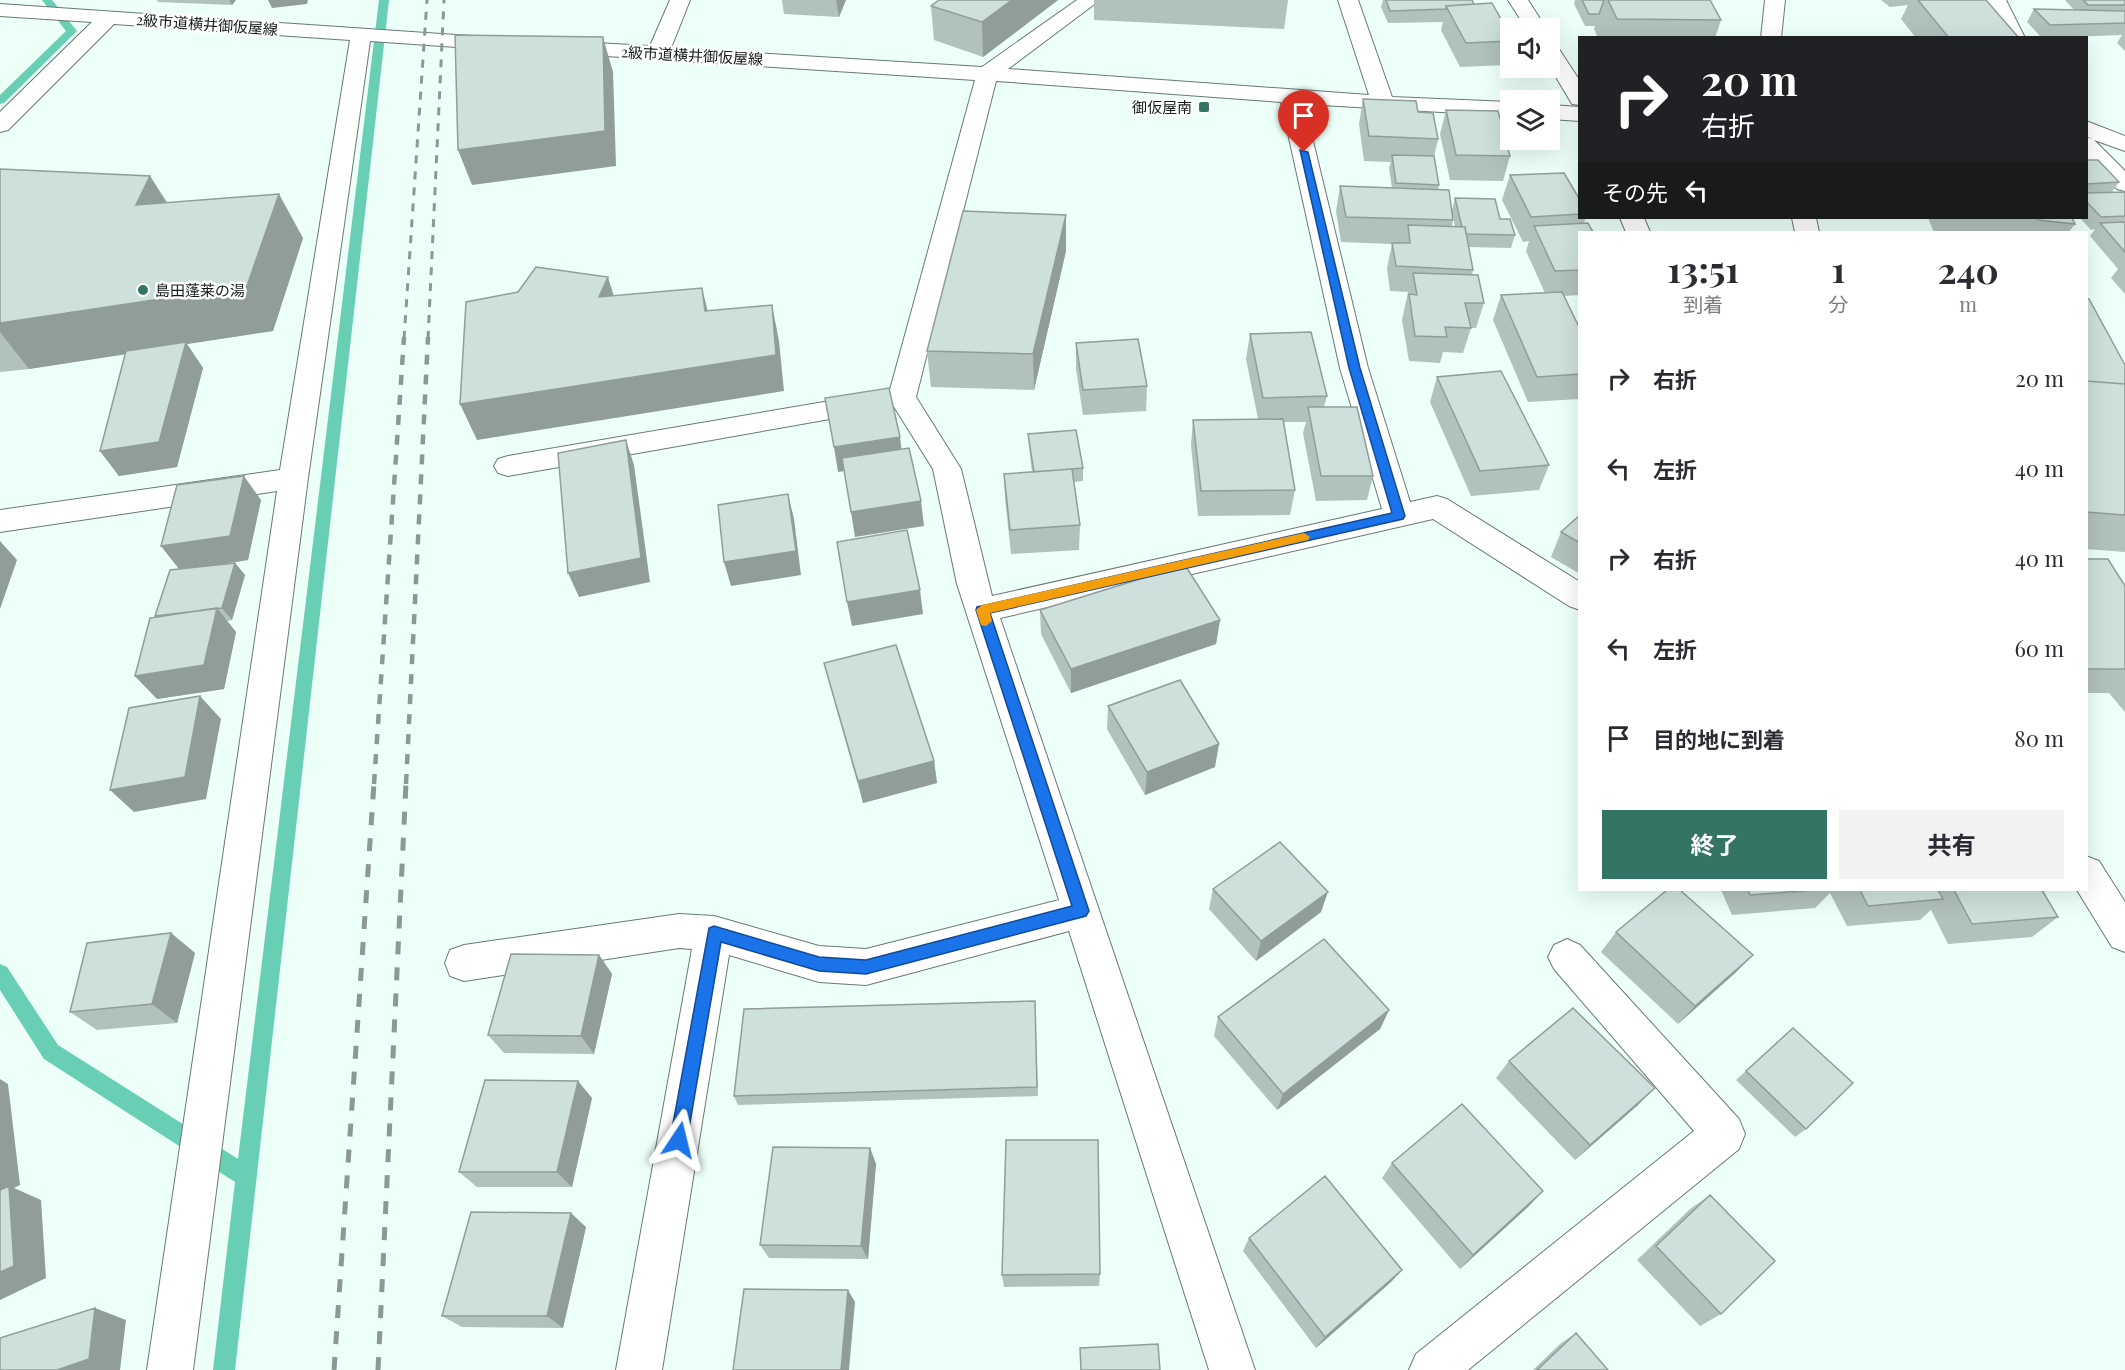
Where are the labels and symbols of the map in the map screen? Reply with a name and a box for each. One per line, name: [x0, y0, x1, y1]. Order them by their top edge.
street label: 2級市道横井御仮屋線: [135, 9, 279, 39]
street label: 2級市道横井御仮屋線: [620, 41, 764, 69]
pin: [1278, 90, 1329, 152]
place label: 御仮屋南: [1132, 97, 1192, 117]
marker: 御仮屋南: [1197, 100, 1211, 114]
place label: 島田蓬莱の湯: [155, 280, 245, 300]
marker: 島田蓬莱の湯: [136, 283, 150, 297]
position arrow: [647, 1108, 711, 1172]

